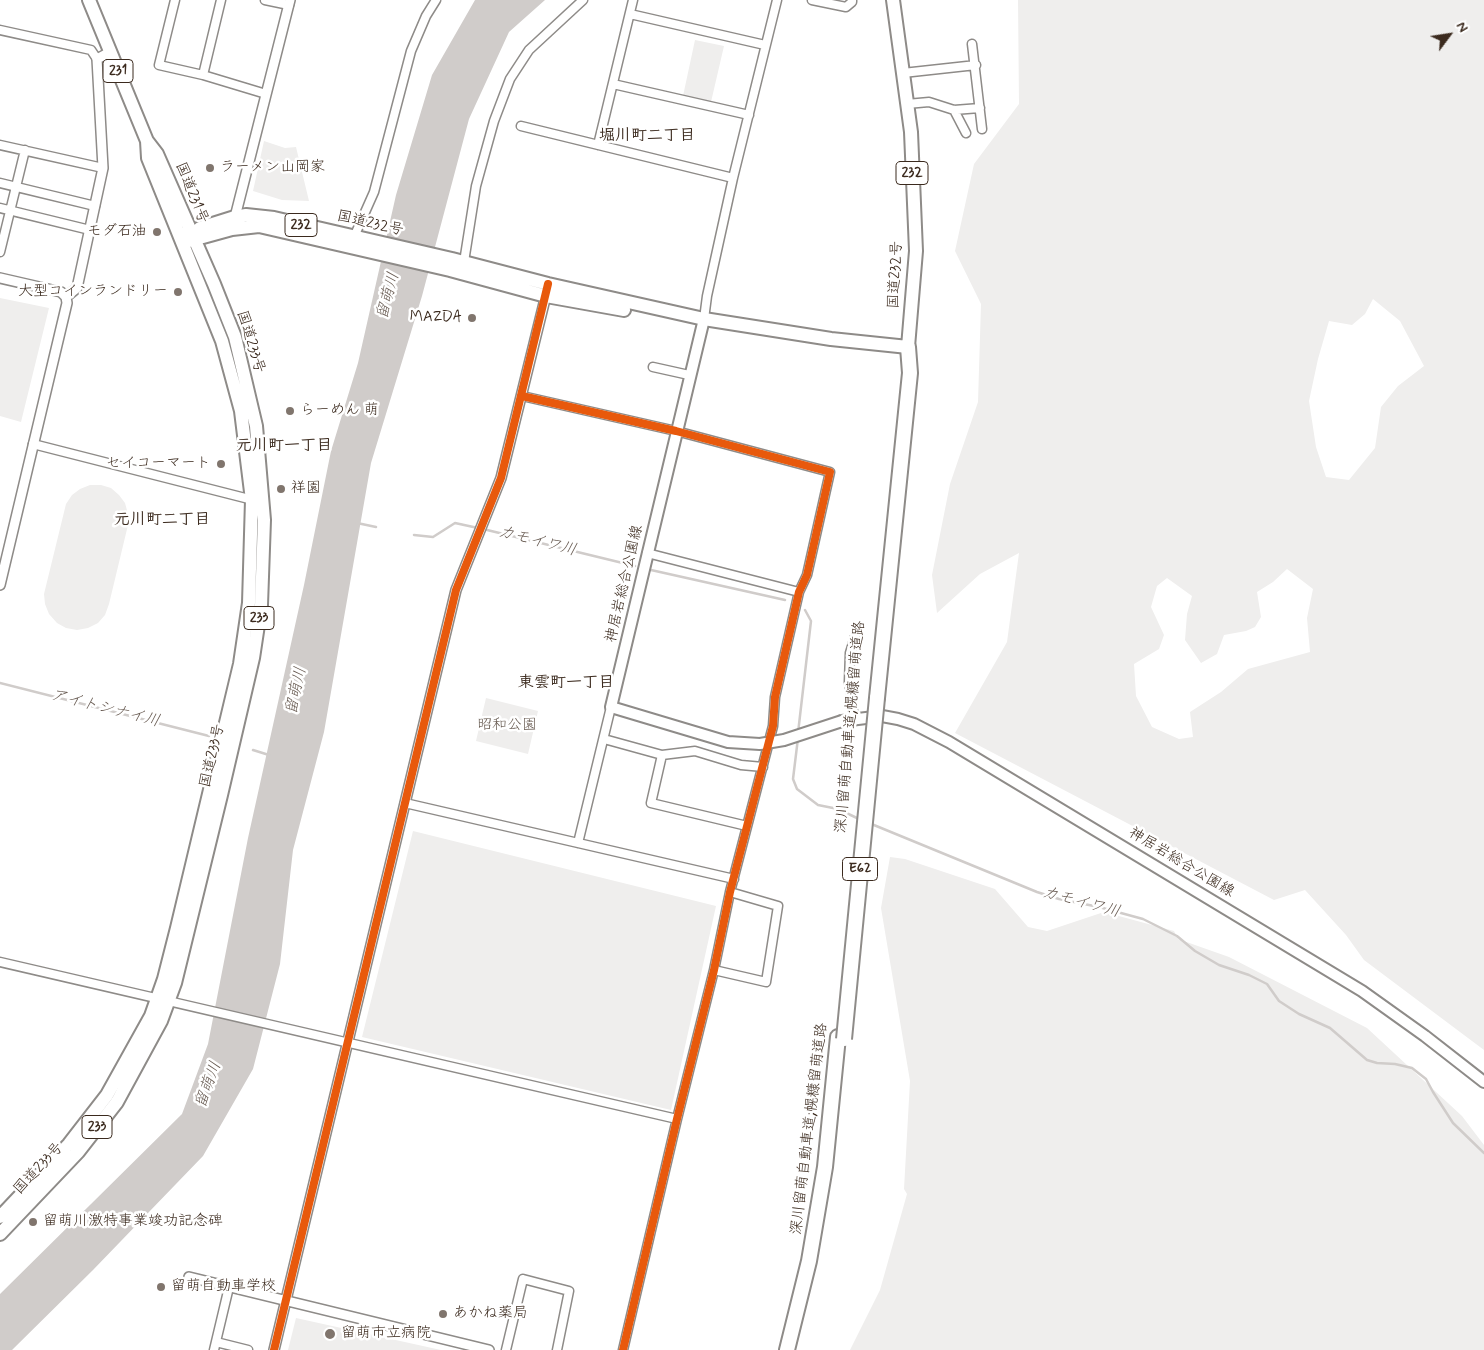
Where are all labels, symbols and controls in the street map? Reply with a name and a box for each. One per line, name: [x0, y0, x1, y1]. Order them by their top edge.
north arrow: [1424, 10, 1474, 60]
text: N: [1452, 19, 1472, 36]
road number: 231: [103, 59, 133, 82]
district label: 堀川町二丁目: [599, 127, 695, 147]
place label: ラーメン山岡家: [220, 159, 325, 177]
street label: 国道231号: [171, 160, 211, 226]
marker: ラーメン山岡家: [204, 162, 216, 174]
road number: 232: [896, 162, 928, 184]
street label: 国道232号: [335, 208, 405, 240]
road number: 232: [285, 214, 317, 236]
place label: モダ石油: [87, 223, 147, 241]
marker: モダ石油: [151, 226, 163, 238]
street label: 国道232号: [885, 241, 907, 309]
water label: 留萌川: [374, 270, 404, 322]
place label: 大型コインランドリー: [18, 283, 168, 301]
marker: 大型コインランドリー: [172, 286, 184, 298]
street label: 国道233号: [232, 308, 268, 376]
place label: MAZDA: [410, 309, 462, 327]
marker: MAZDA: [466, 312, 478, 324]
place label: らーめん 萌: [300, 402, 379, 420]
marker: らーめん 萌: [284, 405, 296, 417]
district label: 元川町一丁目: [236, 437, 332, 457]
place label: セイコーマート: [106, 455, 211, 473]
marker: セイコーマート: [215, 458, 227, 470]
place label: 祥園: [291, 480, 321, 498]
marker: 祥園: [275, 483, 287, 495]
district label: 元川町二丁目: [114, 511, 210, 531]
water label: カモイワ川: [496, 523, 578, 561]
street label: 神居岩総合公園線: [603, 524, 647, 644]
road number: 233: [244, 606, 274, 630]
street label: 深川留萌自動車道;幌糠留萌道路: [833, 620, 869, 834]
water label: 留萌川: [283, 666, 311, 716]
district label: 東雲町一丁目: [518, 674, 614, 694]
water label: アイトシナイ川: [48, 686, 162, 732]
park label: 昭和公園: [477, 717, 537, 735]
street label: 国道233号: [197, 722, 229, 790]
street label: 神居岩総合公園線: [1125, 824, 1237, 902]
road number: E62: [842, 858, 878, 881]
water label: カモイワ川: [1040, 883, 1122, 923]
street label: 深川留萌自動車道;幌糠留萌道路: [788, 1022, 832, 1236]
water label: 留萌川: [192, 1059, 226, 1111]
road number: 233: [82, 1116, 112, 1138]
street label: 国道233号: [10, 1139, 68, 1199]
place label: 留萌川激特事業竣功記念碑: [43, 1213, 223, 1231]
marker: 留萌川激特事業竣功記念碑: [27, 1216, 39, 1228]
place label: 留萌自動車学校: [171, 1278, 276, 1296]
marker: 留萌自動車学校: [155, 1281, 167, 1293]
place label: あかね薬局: [453, 1305, 528, 1323]
marker: あかね薬局: [437, 1308, 449, 1320]
place label: 留萌市立病院: [341, 1325, 431, 1343]
marker: 留萌市立病院: [323, 1327, 337, 1341]

